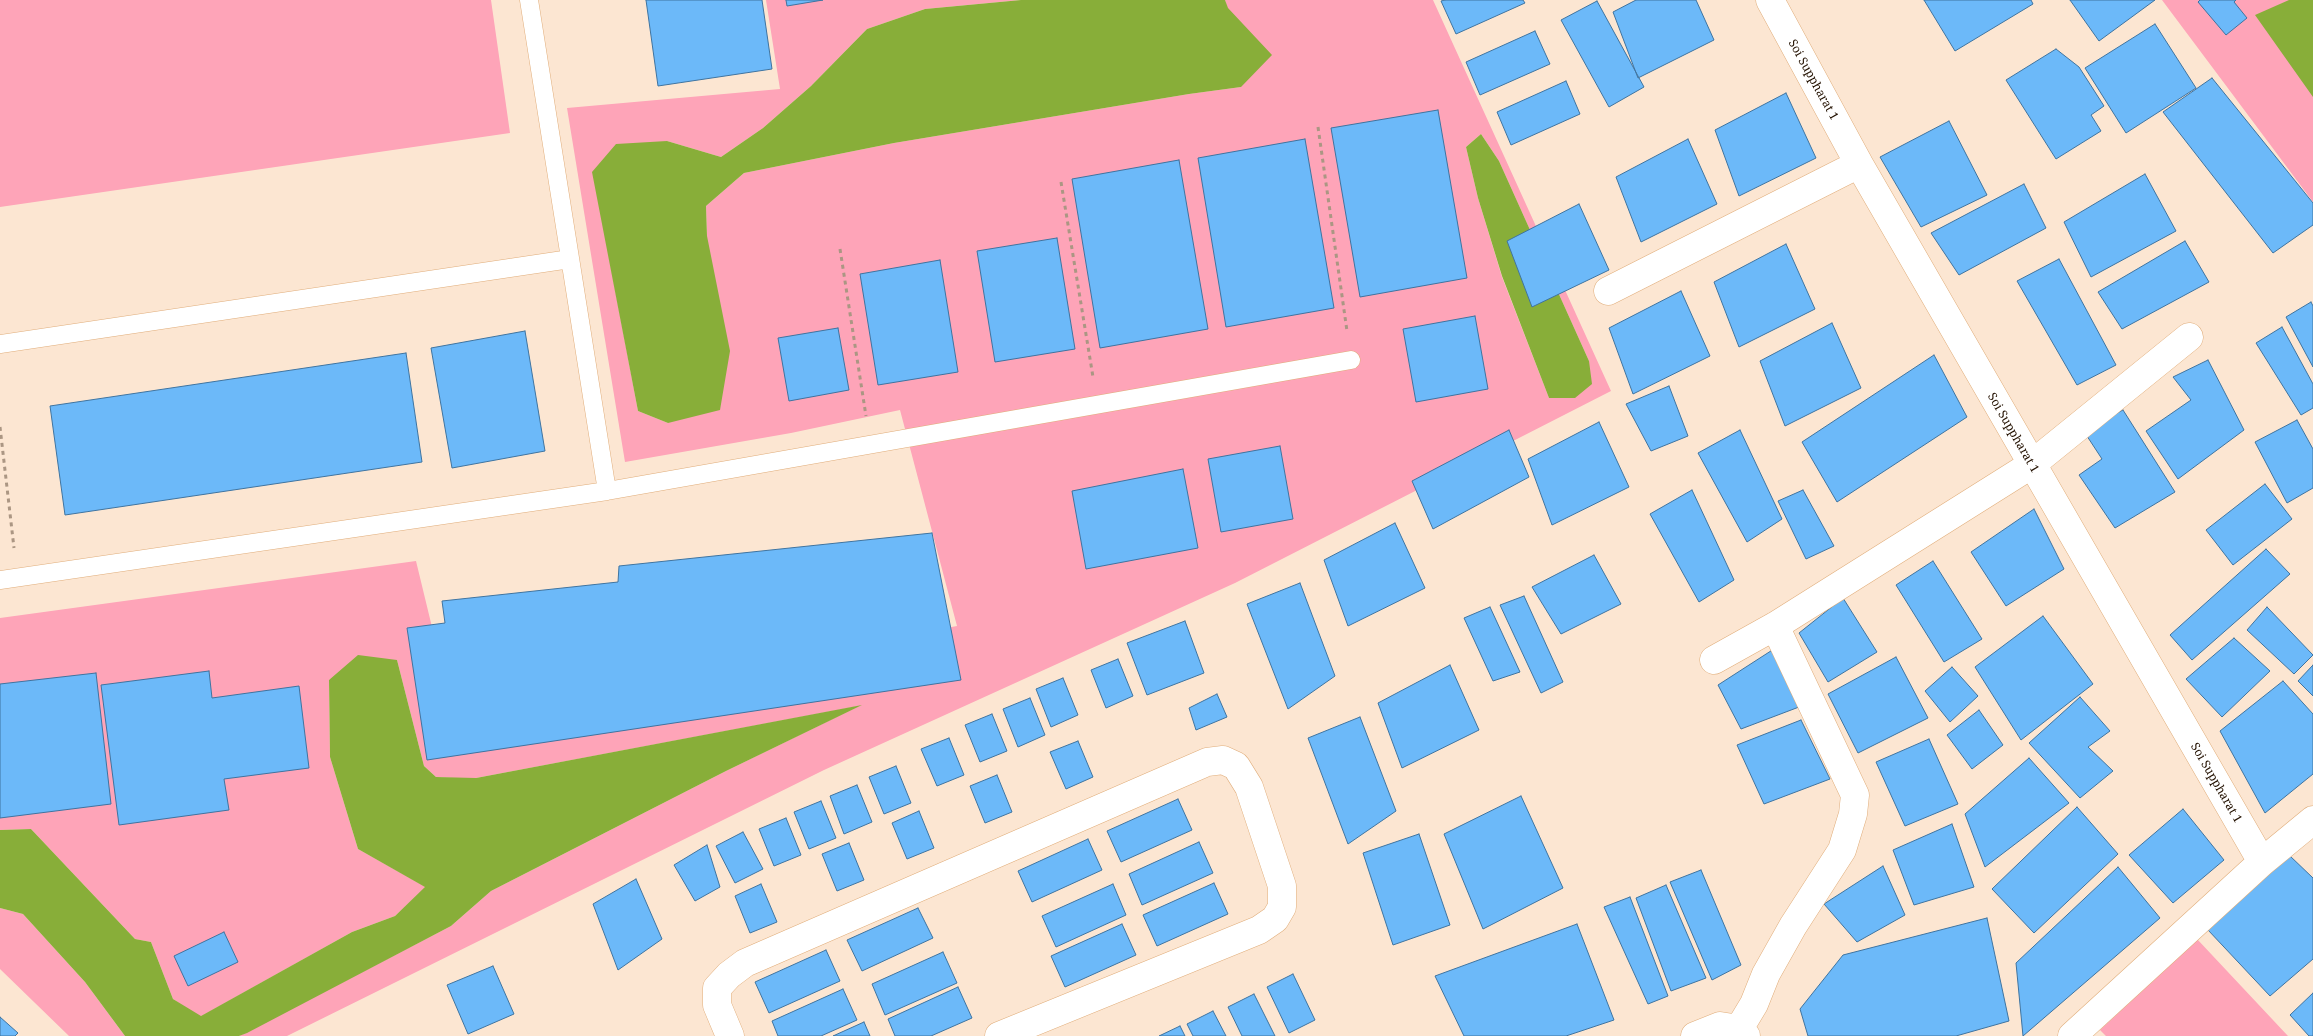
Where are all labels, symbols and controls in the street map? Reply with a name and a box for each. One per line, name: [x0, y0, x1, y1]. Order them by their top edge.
street label: Soi Suppharat 1: [1785, 37, 1841, 123]
street label: Soi Suppharat 1: [1984, 390, 2042, 476]
street label: Soi Suppharat 1: [2187, 740, 2245, 826]

